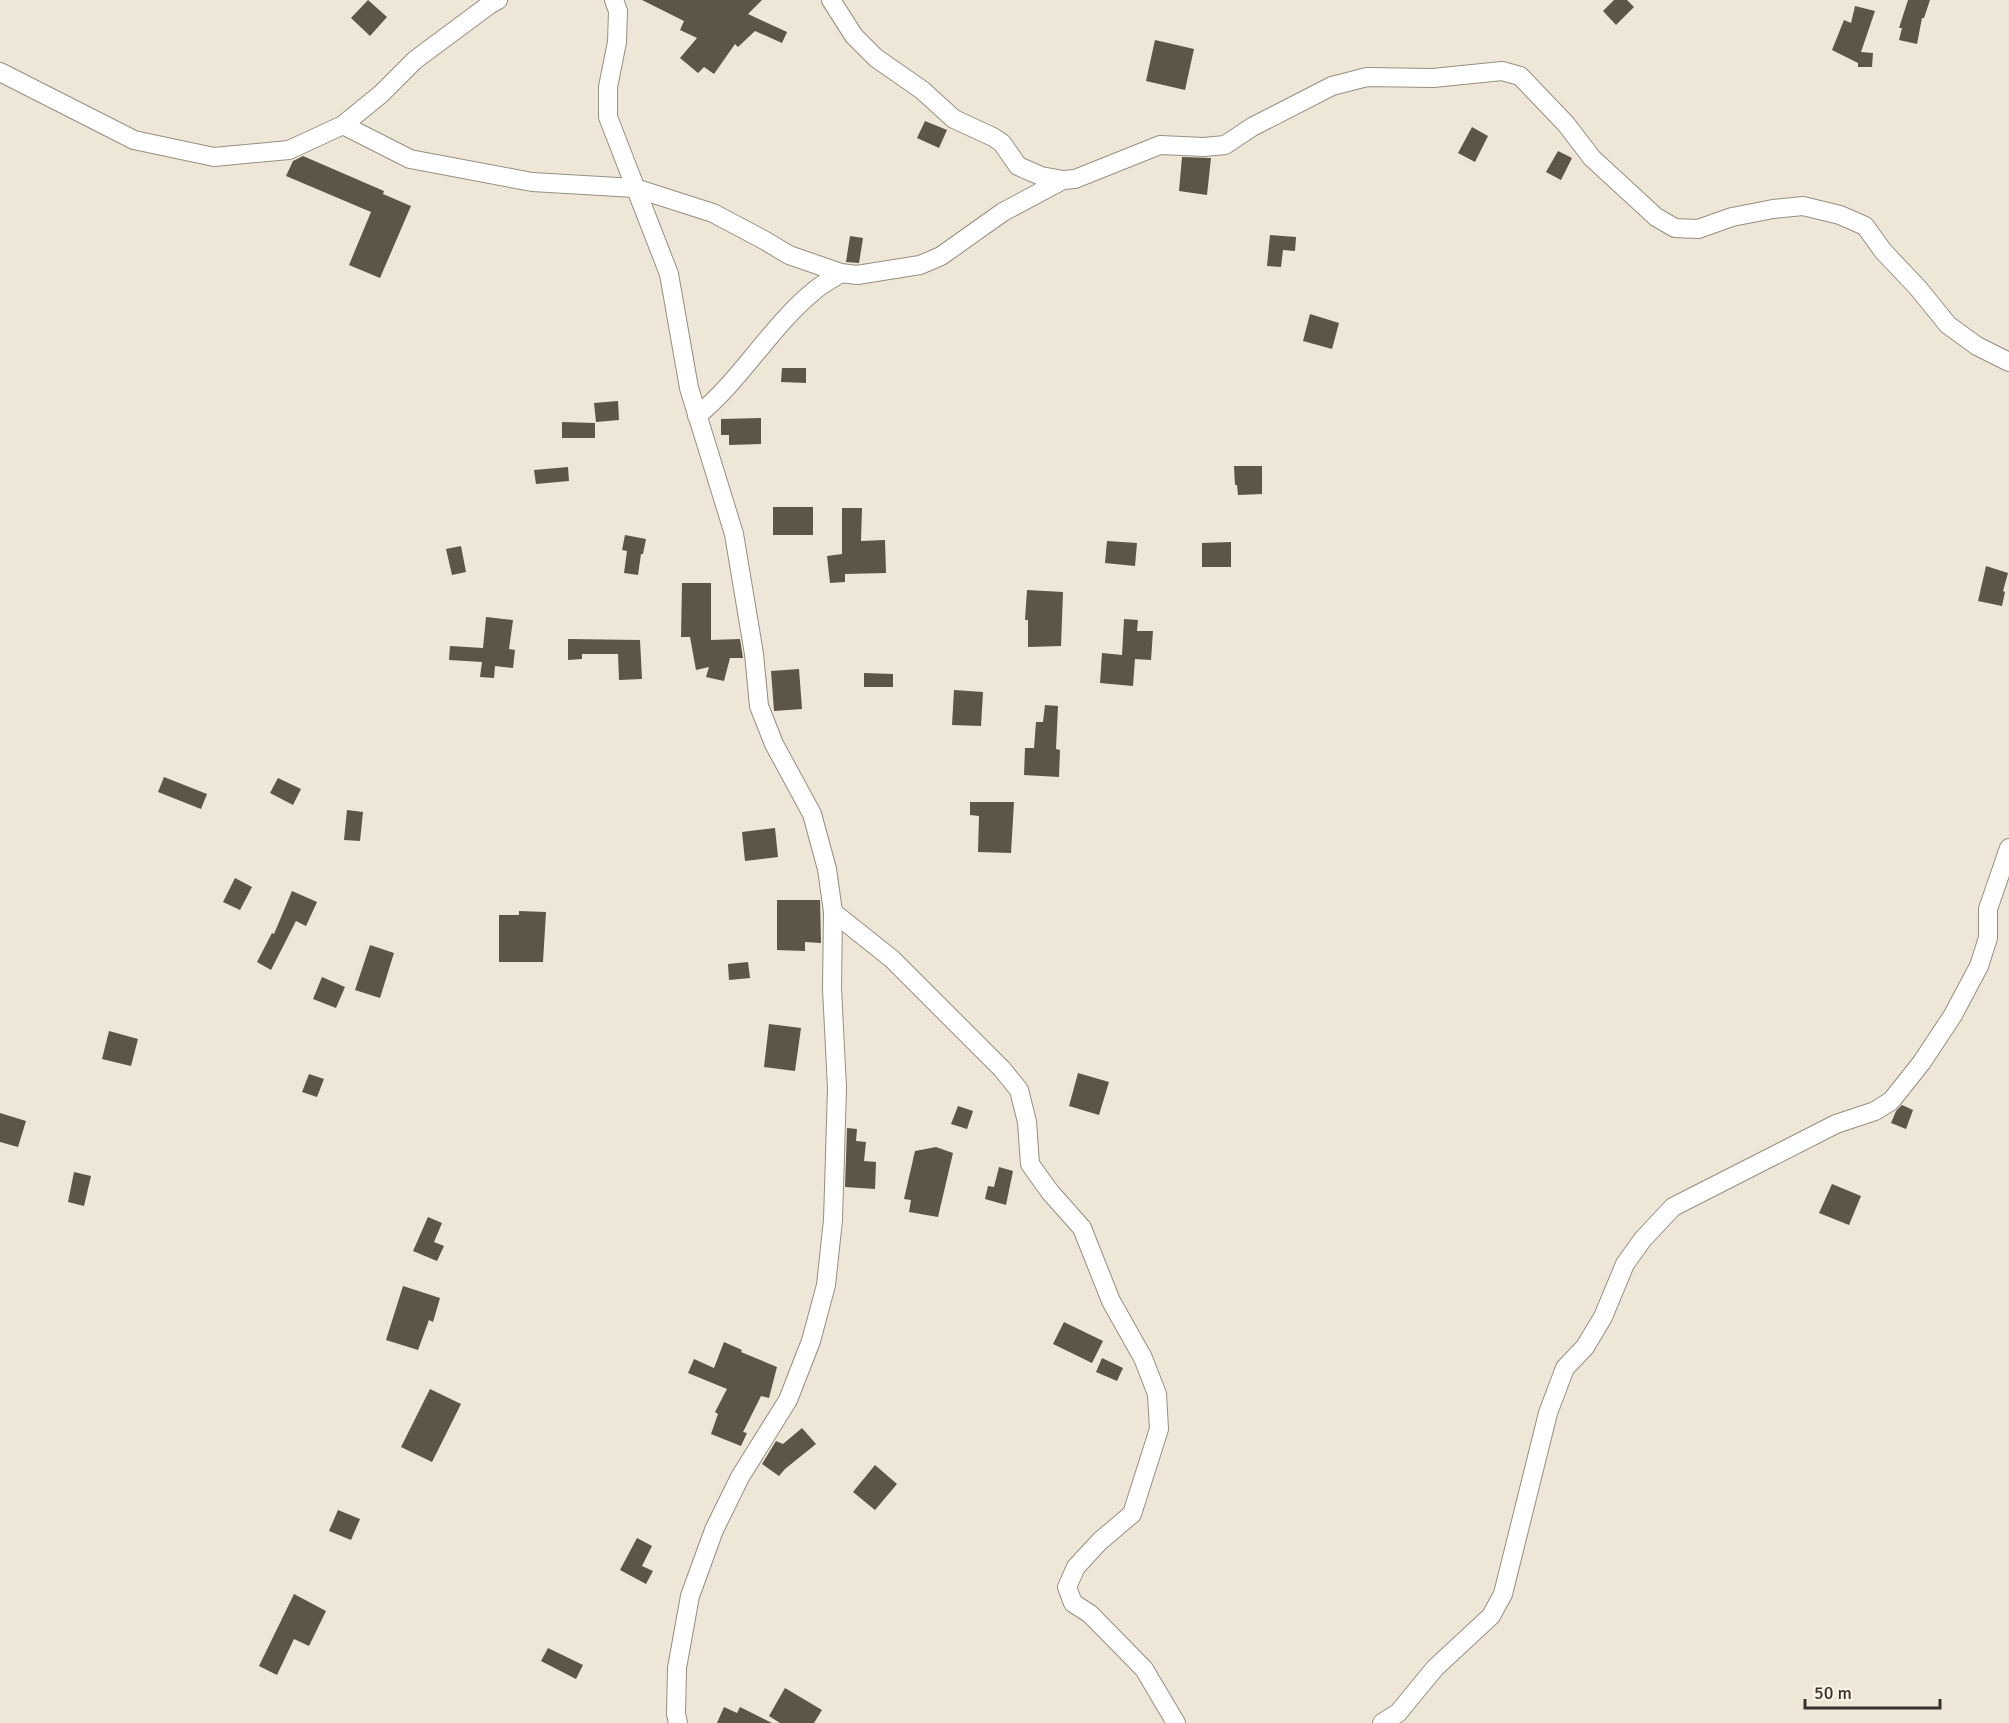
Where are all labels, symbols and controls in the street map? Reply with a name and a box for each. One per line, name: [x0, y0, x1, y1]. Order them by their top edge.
scale bar: [1805, 1672, 1940, 1710]
text: 50 m: [1814, 1682, 1852, 1704]

